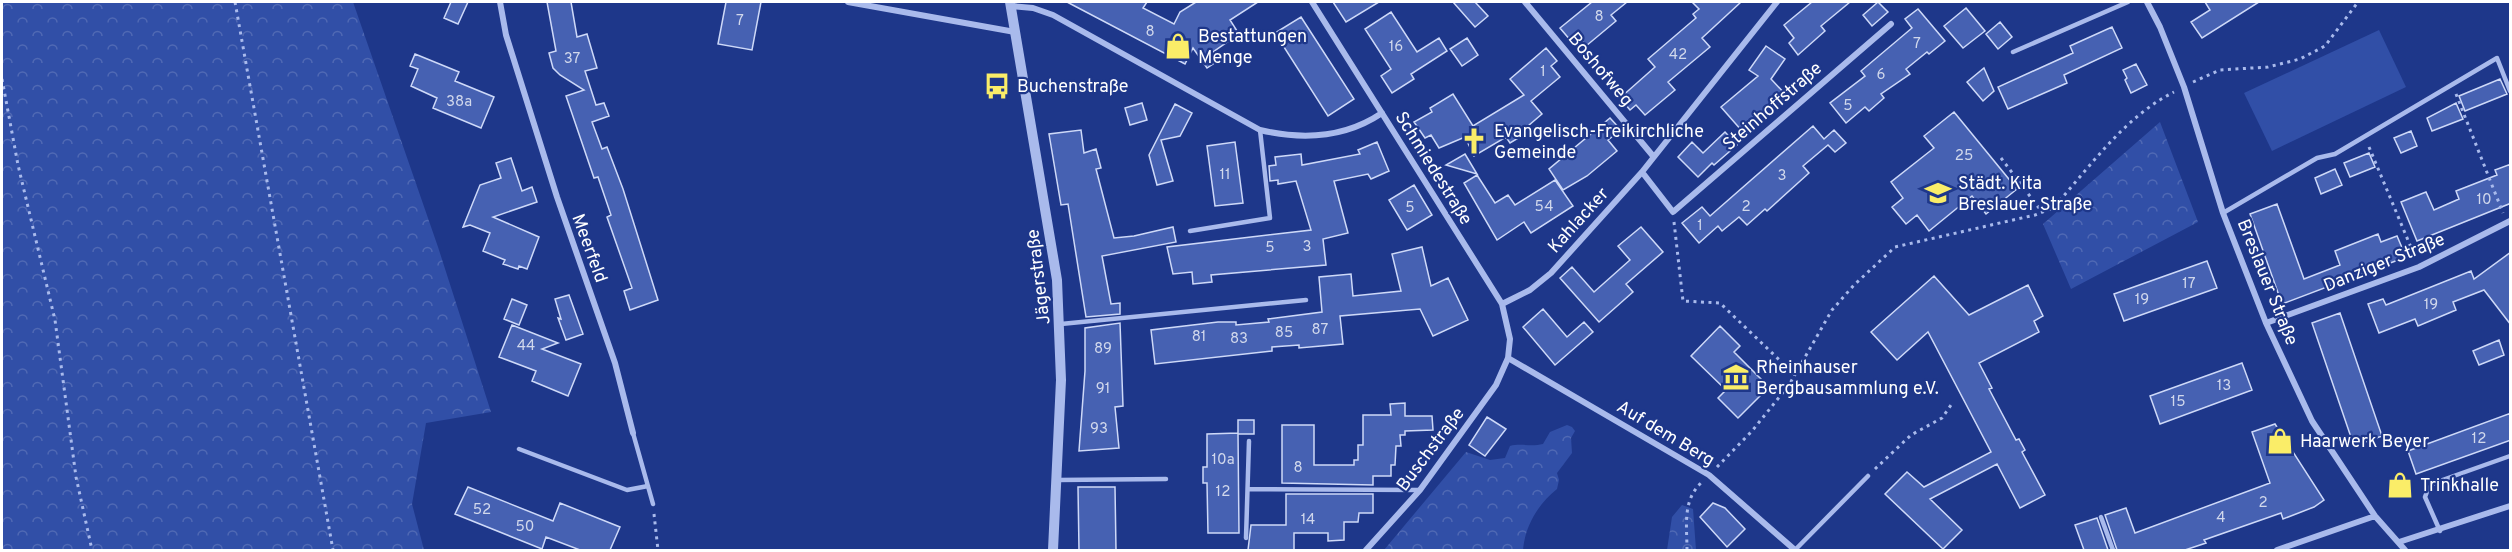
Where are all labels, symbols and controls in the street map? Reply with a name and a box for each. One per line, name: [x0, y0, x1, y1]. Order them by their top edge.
house number: 8: [1594, 8, 1604, 27]
house number: 7: [736, 12, 744, 31]
house number: 8: [1145, 23, 1155, 42]
place label: Bestattungen Menge: [1198, 26, 1307, 70]
street label: Boshofweg: [1562, 28, 1638, 112]
shop icon: Bestattungen Menge: [1163, 31, 1193, 61]
house number: 7: [1913, 35, 1921, 54]
house number: 16: [1389, 38, 1403, 57]
house number: 42: [1669, 46, 1687, 65]
house number: 37: [564, 50, 581, 69]
street label: Steinhoffstraße: [1719, 58, 1827, 157]
house number: 1: [1540, 63, 1546, 82]
house number: 6: [1877, 66, 1886, 85]
bus stop icon: Buchenstraße: [982, 71, 1012, 101]
place label: Buchenstraße: [1017, 76, 1128, 99]
house number: 38a: [446, 93, 472, 112]
house number: 5: [1843, 97, 1853, 116]
street label: Schmiedestraße: [1389, 108, 1477, 230]
place label: Evangelisch-Freikirchliche Gemeinde: [1494, 121, 1704, 165]
church icon: Evangelisch-Freikirchliche Gemeinde: [1459, 126, 1489, 156]
house number: 25: [1955, 147, 1973, 166]
house number: 11: [1219, 166, 1231, 185]
house number: 3: [1777, 167, 1787, 186]
place label: Städt. Kita Breslauer Straße: [1958, 173, 2092, 217]
school or university icon: Städt. Kita Breslauer Straße: [1923, 178, 1953, 208]
street label: Kahlacker: [1544, 183, 1615, 259]
house number: 10: [2476, 191, 2492, 210]
house number: 54: [1535, 198, 1553, 217]
house number: 2: [1741, 198, 1751, 217]
house number: 5: [1405, 199, 1415, 218]
street label: Meerfeld: [566, 211, 612, 286]
street label: Breslauer Straße: [2231, 216, 2302, 349]
house number: 1: [1697, 217, 1703, 236]
street label: Jägerstraße: [1022, 228, 1057, 326]
street label: Danziger Straße: [2320, 229, 2449, 298]
house number: 3: [1302, 238, 1312, 257]
house number: 5: [1265, 239, 1275, 258]
house number: 17: [2182, 275, 2196, 294]
house number: 19: [2135, 291, 2149, 310]
house number: 19: [2424, 296, 2438, 315]
house number: 87: [1312, 321, 1329, 340]
house number: 85: [1275, 324, 1293, 343]
house number: 81: [1192, 328, 1206, 347]
house number: 83: [1230, 330, 1248, 349]
house number: 44: [517, 337, 535, 356]
house number: 89: [1094, 340, 1112, 359]
place label: Rheinhauser Bergbausammlung e.V.: [1756, 357, 1939, 401]
museum icon: Rheinhauser Bergbausammlung e.V.: [1721, 362, 1751, 392]
house number: 13: [2217, 377, 2231, 396]
house number: 91: [1096, 380, 1110, 399]
house number: 15: [2171, 393, 2185, 412]
street label: Auf dem Berg: [1612, 396, 1718, 473]
street label: Buschstraße: [1392, 403, 1470, 497]
house number: 93: [1090, 420, 1108, 439]
shop icon: Haarwerk Beyer: [2265, 426, 2295, 456]
house number: 12: [2472, 430, 2486, 449]
place label: Haarwerk Beyer: [2300, 431, 2429, 454]
house number: 10a: [1211, 451, 1235, 470]
house number: 8: [1293, 459, 1303, 478]
shop icon: Trinkhalle: [2385, 470, 2415, 500]
place label: Trinkhalle: [2420, 475, 2499, 498]
house number: 12: [1216, 483, 1230, 502]
house number: 2: [2258, 494, 2268, 513]
house number: 52: [473, 501, 491, 520]
house number: 4: [2216, 509, 2226, 528]
house number: 14: [1301, 511, 1315, 530]
house number: 50: [516, 518, 534, 537]

